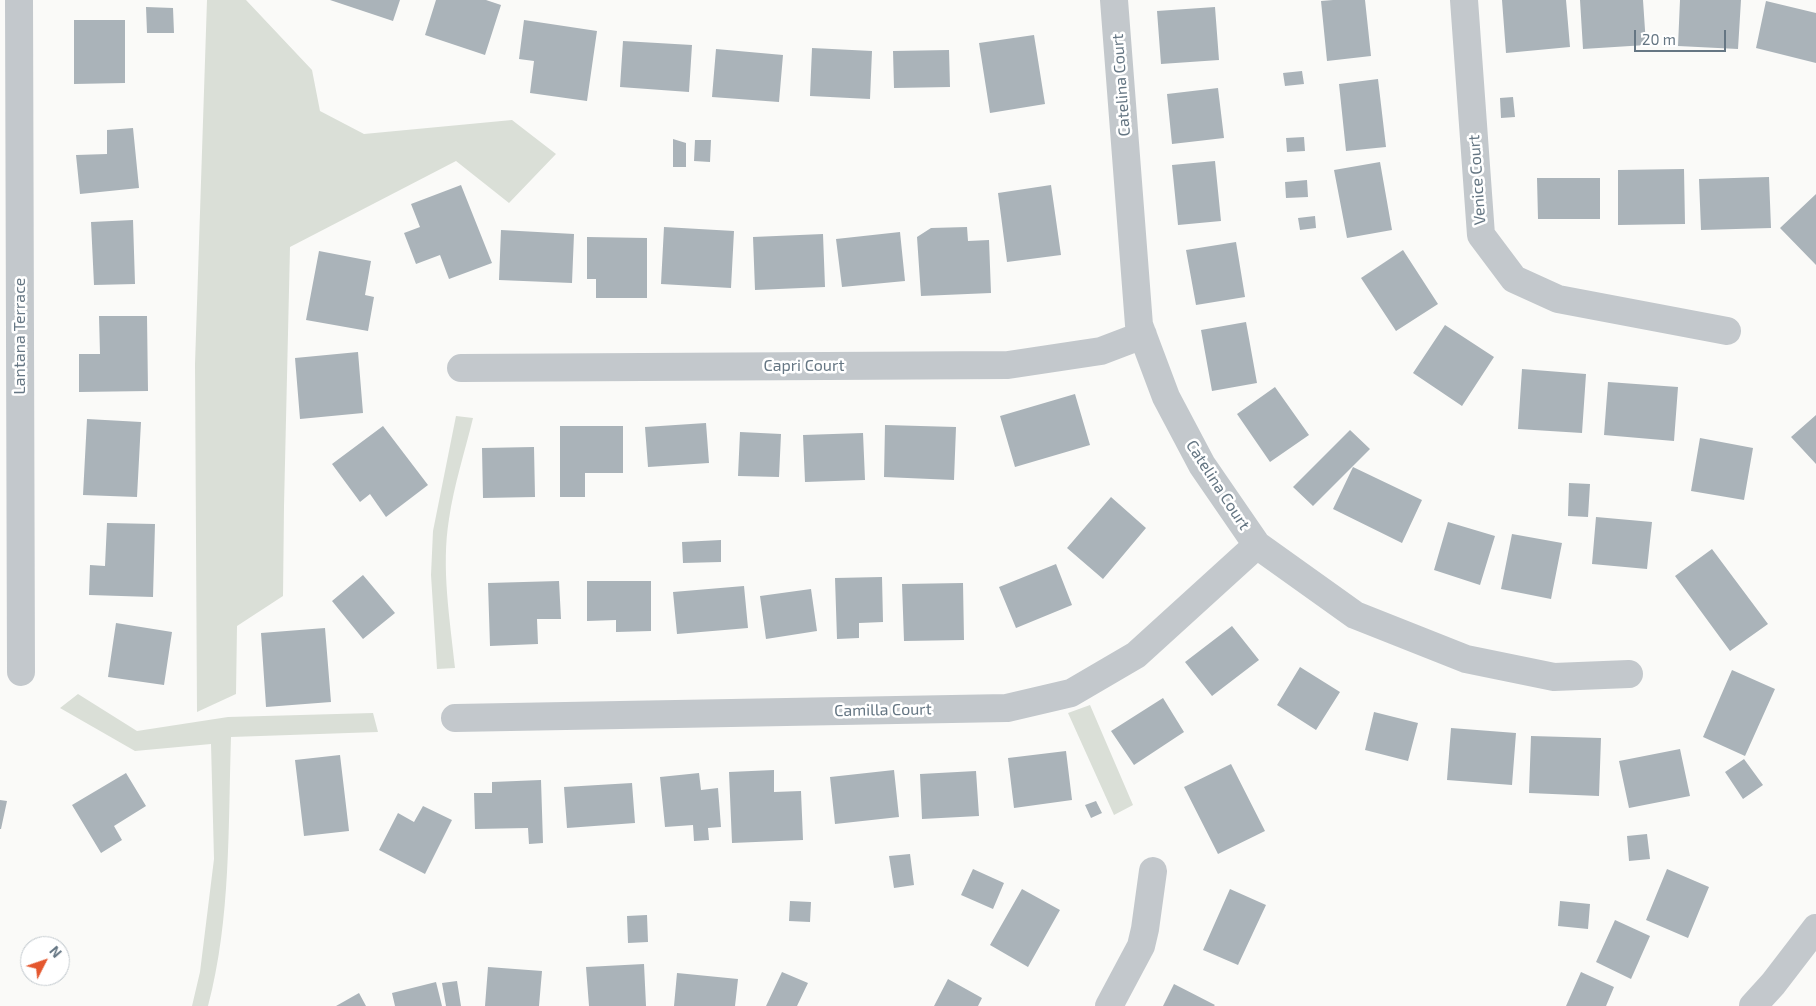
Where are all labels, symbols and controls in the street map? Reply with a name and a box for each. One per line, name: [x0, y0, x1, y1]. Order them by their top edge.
scale bar: [1636, 20, 1728, 52]
text: 20 m: [1642, 30, 1676, 48]
street label: Catelina Court: [1108, 33, 1134, 137]
street label: Venice Court: [1464, 134, 1490, 226]
street label: Lantana Terrace: [10, 278, 30, 394]
street label: Capri Court: [764, 356, 844, 376]
street label: Catelina Court: [1182, 437, 1254, 533]
street label: Camilla Court: [834, 700, 932, 720]
north arrow: [20, 936, 70, 986]
text: N: [46, 942, 66, 961]

